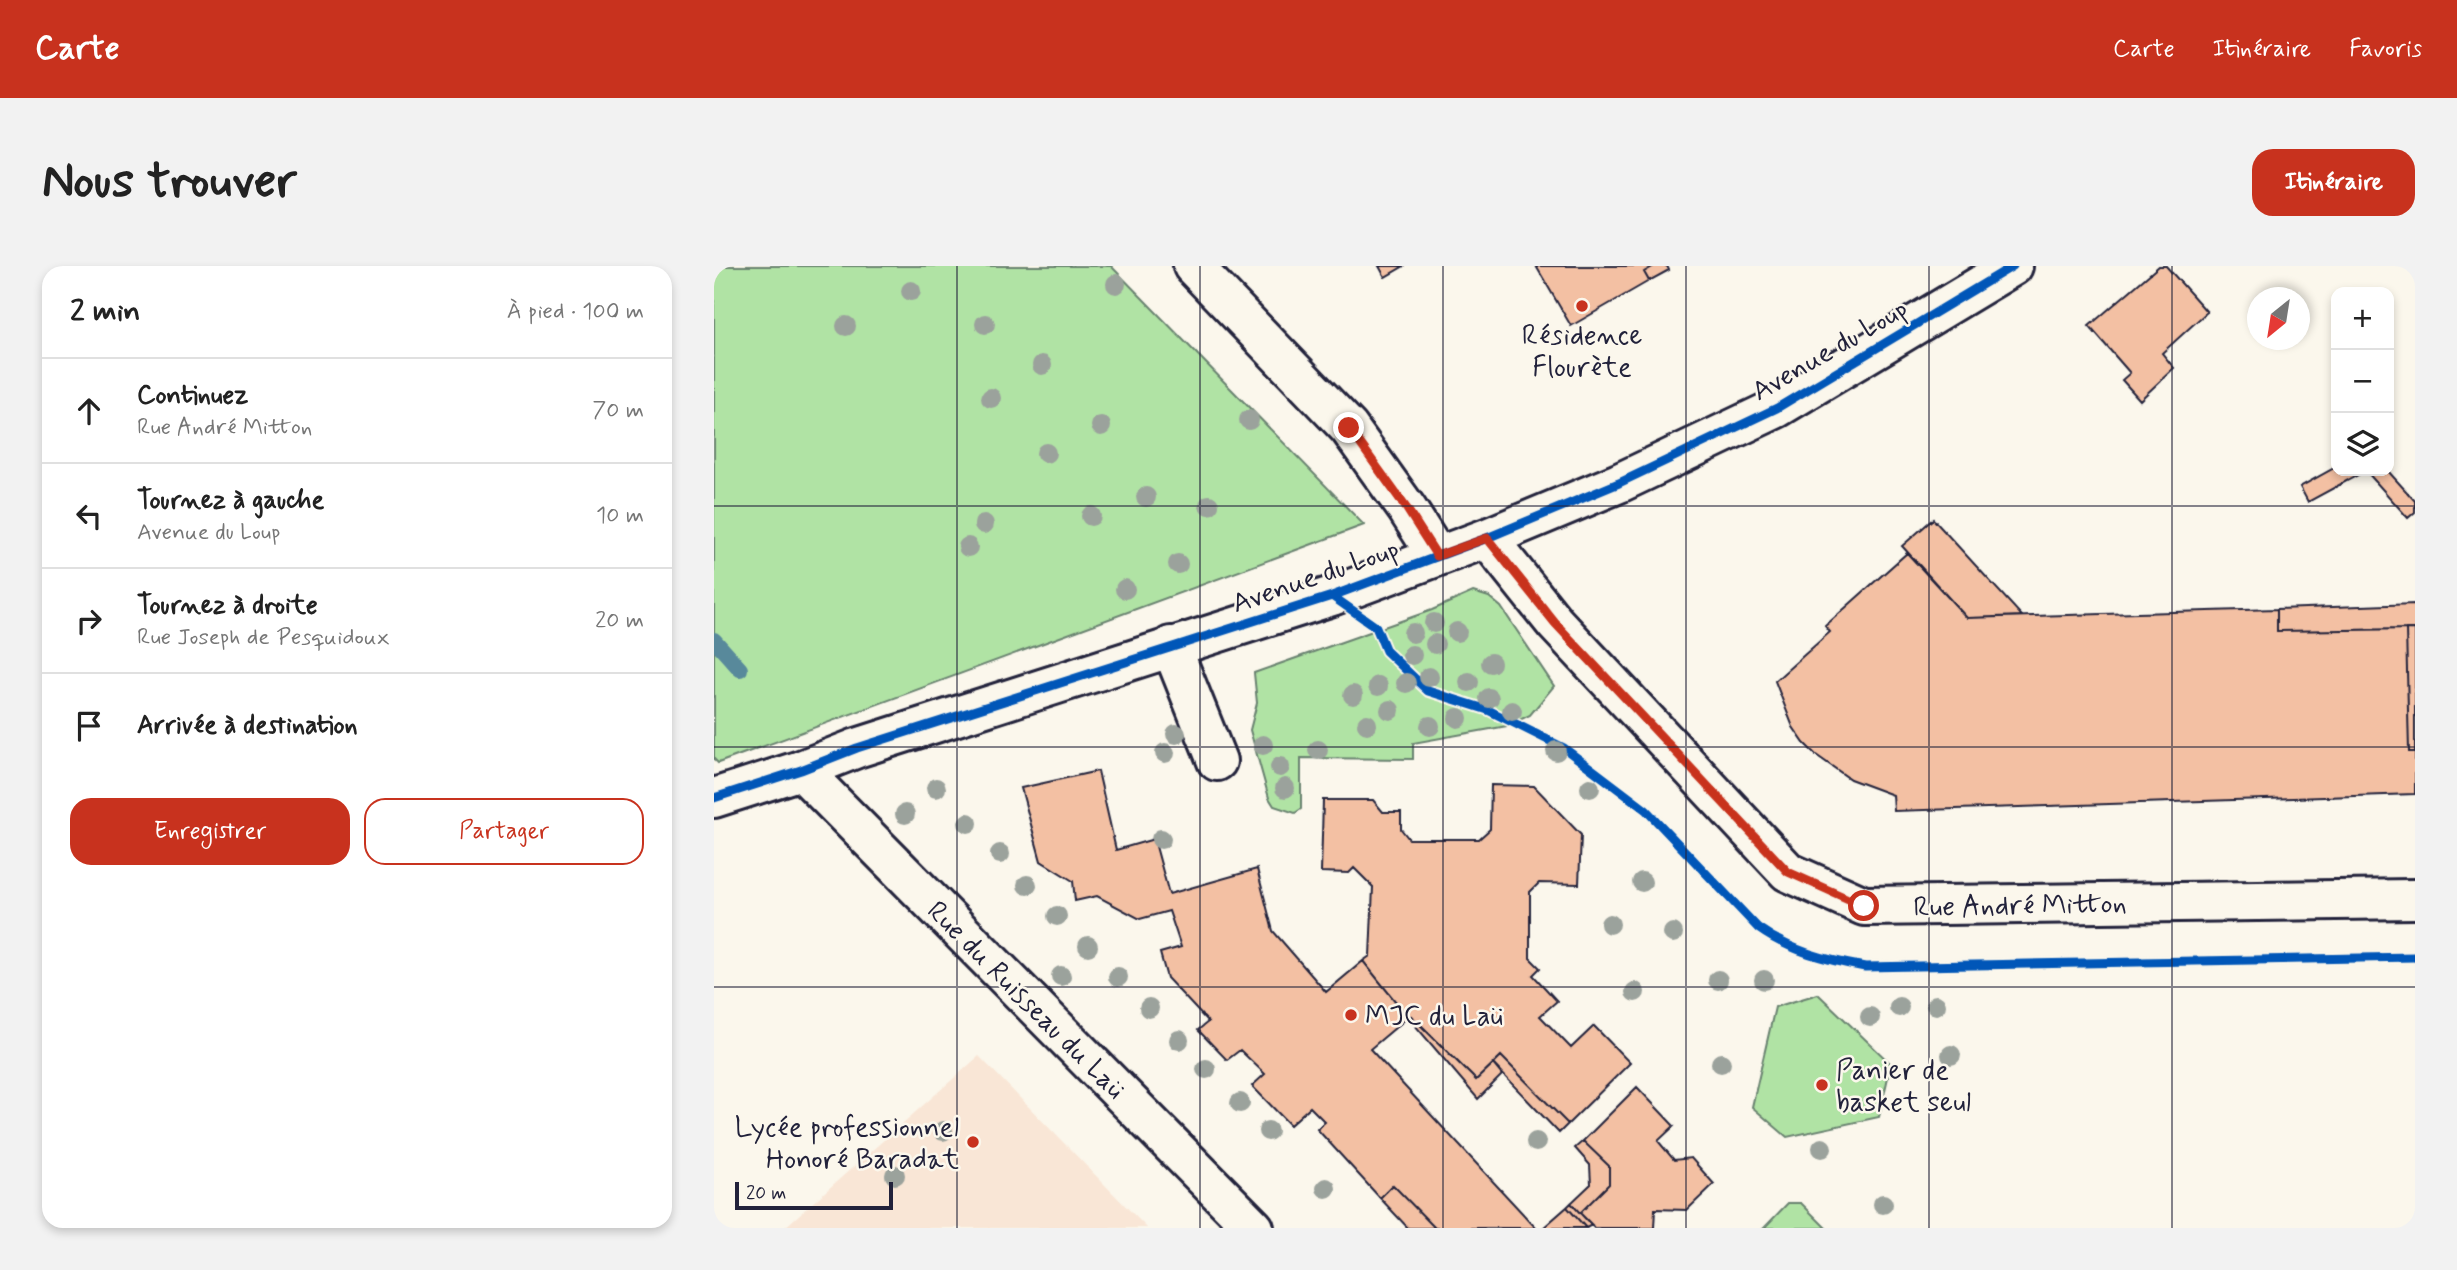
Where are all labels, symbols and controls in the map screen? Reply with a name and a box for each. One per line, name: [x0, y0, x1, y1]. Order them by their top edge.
text: Carte: [35, 27, 120, 71]
text: Carte: [2113, 34, 2175, 65]
text: Itinéraire: [2213, 34, 2311, 65]
text: Favoris: [2349, 34, 2422, 65]
button: Itinéraire: [2252, 149, 2415, 216]
text: Nous trouver: [42, 150, 297, 215]
north arrow: [2247, 287, 2310, 350]
map controls: [2331, 287, 2394, 476]
button: +: [2331, 287, 2394, 350]
text: 2 min: [70, 292, 140, 331]
street label: Avenue du Loup: [1745, 292, 1915, 411]
text: À pied · 100 m: [507, 297, 644, 327]
marker: Résidence Flourète: [1574, 298, 1590, 314]
place label: Résidence Flourète: [1522, 318, 1642, 387]
button: −: [2331, 350, 2394, 413]
text: Continuez: [137, 379, 248, 413]
icon: ahead: [70, 392, 108, 430]
text: 70 m: [592, 396, 644, 426]
route end: [1333, 412, 1364, 443]
text: Rue André Mitton: [137, 413, 312, 443]
button: layers: [2331, 413, 2394, 476]
text: Tournez à gauche: [137, 484, 324, 518]
icon: left: [70, 497, 108, 535]
text: 10 m: [596, 501, 644, 531]
text: Avenue du Loup: [137, 518, 280, 548]
street label: Avenue du Loup: [1227, 531, 1404, 623]
text: Tournez à droite: [137, 589, 318, 623]
icon: right: [70, 602, 108, 640]
text: 20 m: [595, 606, 644, 636]
text: Rue Joseph de Pesquidoux: [137, 623, 390, 653]
icon: arrive: [70, 707, 108, 745]
text: Arrivée à destination: [137, 709, 358, 743]
button: Enregistrer: [70, 798, 350, 865]
button: Partager: [364, 798, 644, 865]
street label: Rue André Mitton: [1913, 886, 2127, 927]
route start: [1848, 890, 1879, 921]
street label: Rue du Ruisseau du Laü: [918, 894, 1132, 1108]
place label: MJC du Laü: [1365, 999, 1503, 1036]
marker: MJC du Laü: [1343, 1007, 1359, 1023]
place label: Panier de basket seul: [1836, 1053, 1971, 1122]
marker: Panier de basket seul: [1814, 1077, 1830, 1093]
place label: Lycée professionnel Honoré Baradat: [735, 1110, 960, 1179]
marker: Lycée professionnel Honoré Baradat: [965, 1134, 981, 1150]
scale bar: [735, 1179, 892, 1211]
text: 20 m: [746, 1181, 786, 1206]

